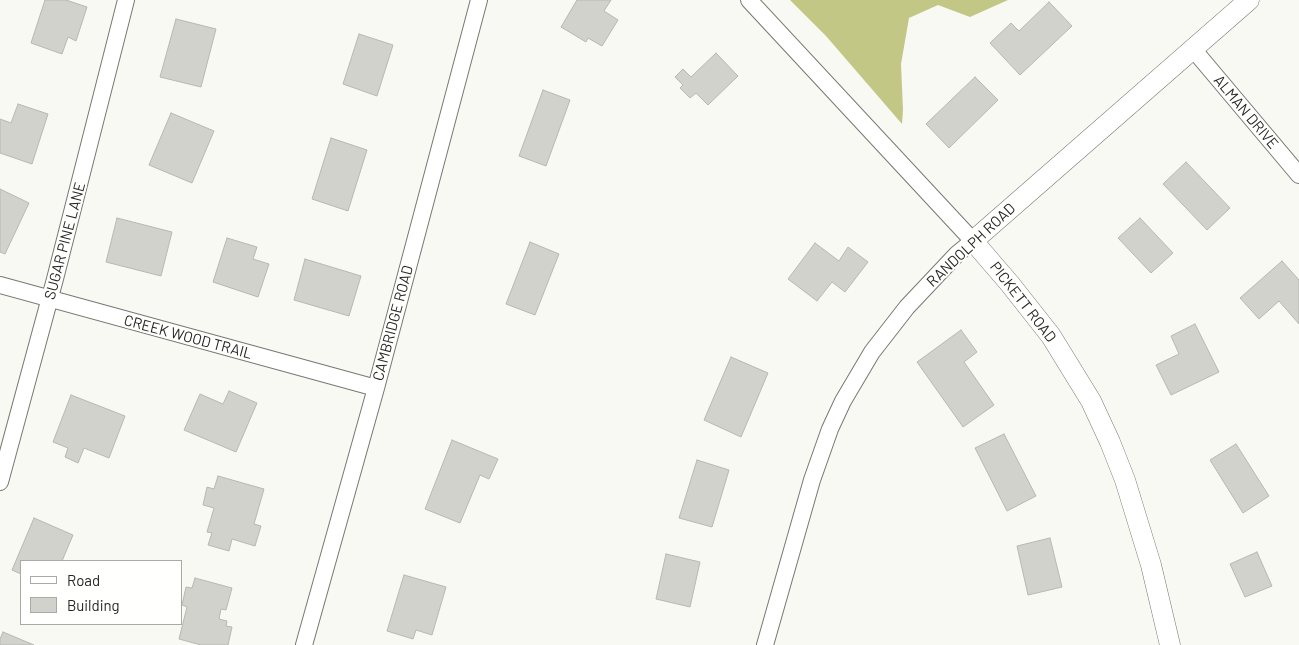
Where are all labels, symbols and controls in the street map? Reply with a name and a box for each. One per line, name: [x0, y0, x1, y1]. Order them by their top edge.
street label: ALMAN DRIVE: [1210, 72, 1282, 152]
street label: SUGAR PINE LANE: [41, 180, 89, 302]
street label: RANDOLPH ROAD: [923, 199, 1019, 291]
street label: PICKETT ROAD: [986, 258, 1060, 346]
street label: CAMBRIDGE ROAD: [369, 263, 417, 383]
street label: CREEK WOOD TRAIL: [122, 311, 254, 363]
legend: [20, 560, 182, 625]
text: Road: [67, 571, 100, 589]
text: Building: [67, 596, 120, 614]

